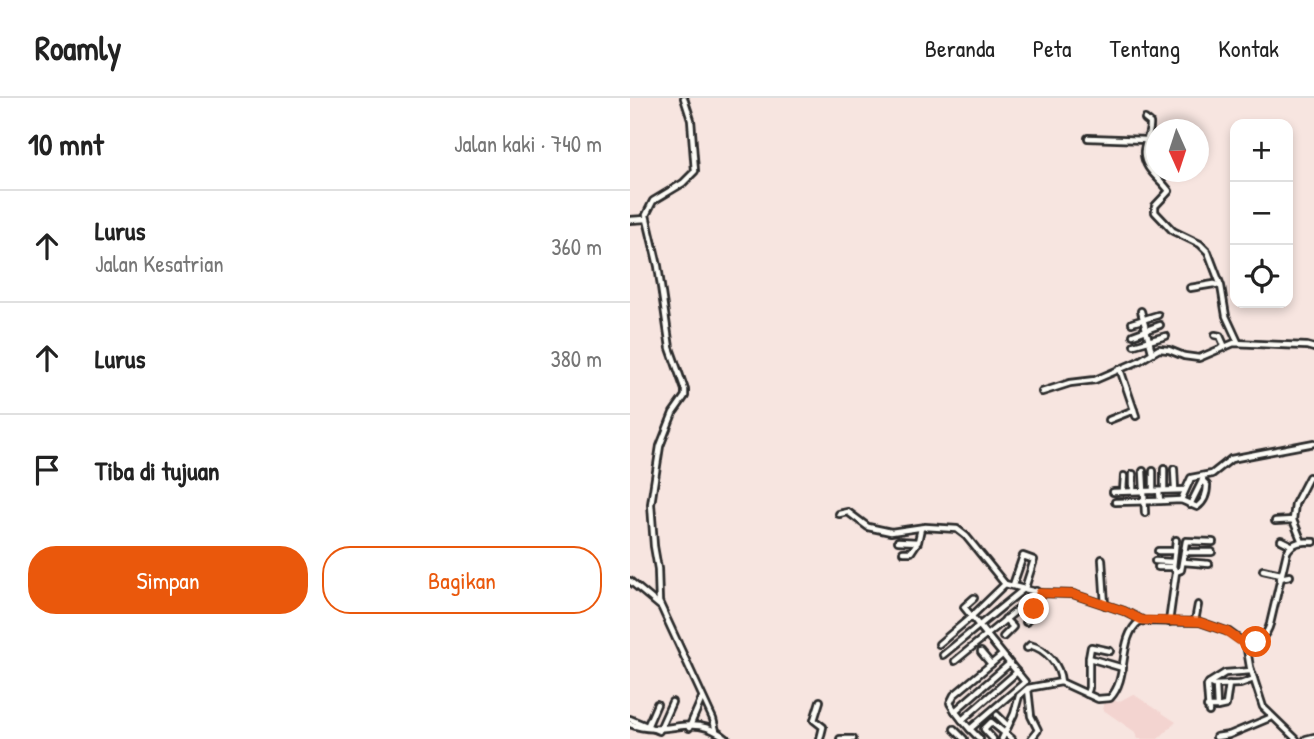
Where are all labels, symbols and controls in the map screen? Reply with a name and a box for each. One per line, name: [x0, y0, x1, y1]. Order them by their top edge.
text: Roamly: [35, 26, 121, 70]
text: Beranda: [925, 32, 995, 64]
text: Peta: [1033, 32, 1071, 64]
text: Tentang: [1109, 32, 1180, 64]
text: Kontak: [1218, 32, 1279, 64]
north arrow: [1146, 119, 1209, 182]
map controls: [1230, 119, 1293, 308]
button: +: [1230, 119, 1293, 182]
text: 10 mnt: [28, 124, 104, 164]
text: Jalan kaki · 740 m: [454, 128, 602, 159]
button: −: [1230, 182, 1293, 245]
text: Lurus: [95, 213, 146, 248]
icon: ahead: [28, 227, 66, 265]
text: 360 m: [551, 231, 602, 262]
button: locate: [1230, 245, 1293, 308]
text: Jalan Kesatrian: [95, 248, 224, 279]
icon: ahead: [28, 339, 66, 377]
text: Lurus: [95, 341, 146, 376]
text: 380 m: [551, 343, 602, 374]
icon: arrive: [28, 451, 66, 489]
text: Tiba di tujuan: [95, 453, 220, 488]
button: Simpan: [28, 546, 308, 614]
button: Bagikan: [322, 546, 602, 614]
route end: [1018, 593, 1049, 624]
route start: [1240, 626, 1271, 657]

